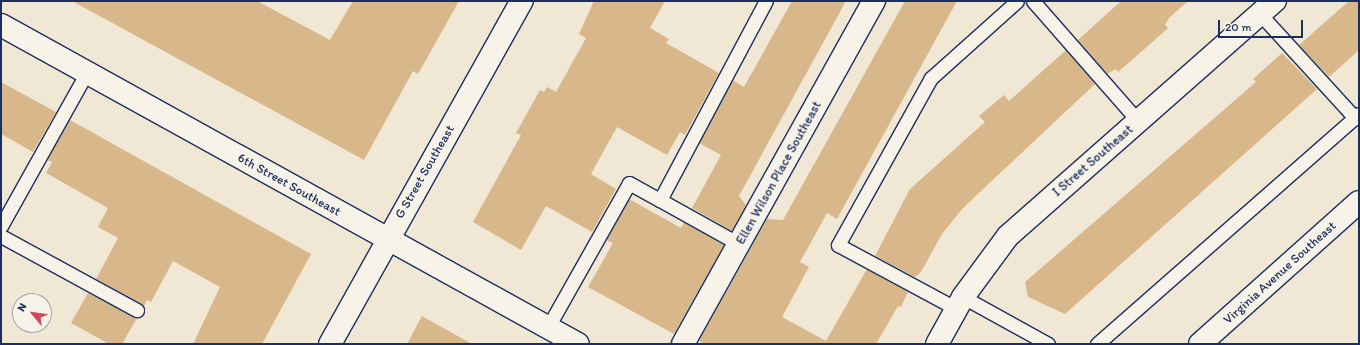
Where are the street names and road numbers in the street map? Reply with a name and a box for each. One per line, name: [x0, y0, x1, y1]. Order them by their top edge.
street label: Ellen Wilson Place Southeast: [733, 99, 825, 247]
street label: G Street Southeast: [392, 122, 458, 222]
street label: I Street Southeast: [1050, 122, 1136, 200]
street label: 6th Street Southeast: [235, 150, 343, 220]
street label: Virginia Avenue Southeast: [1220, 218, 1340, 328]

